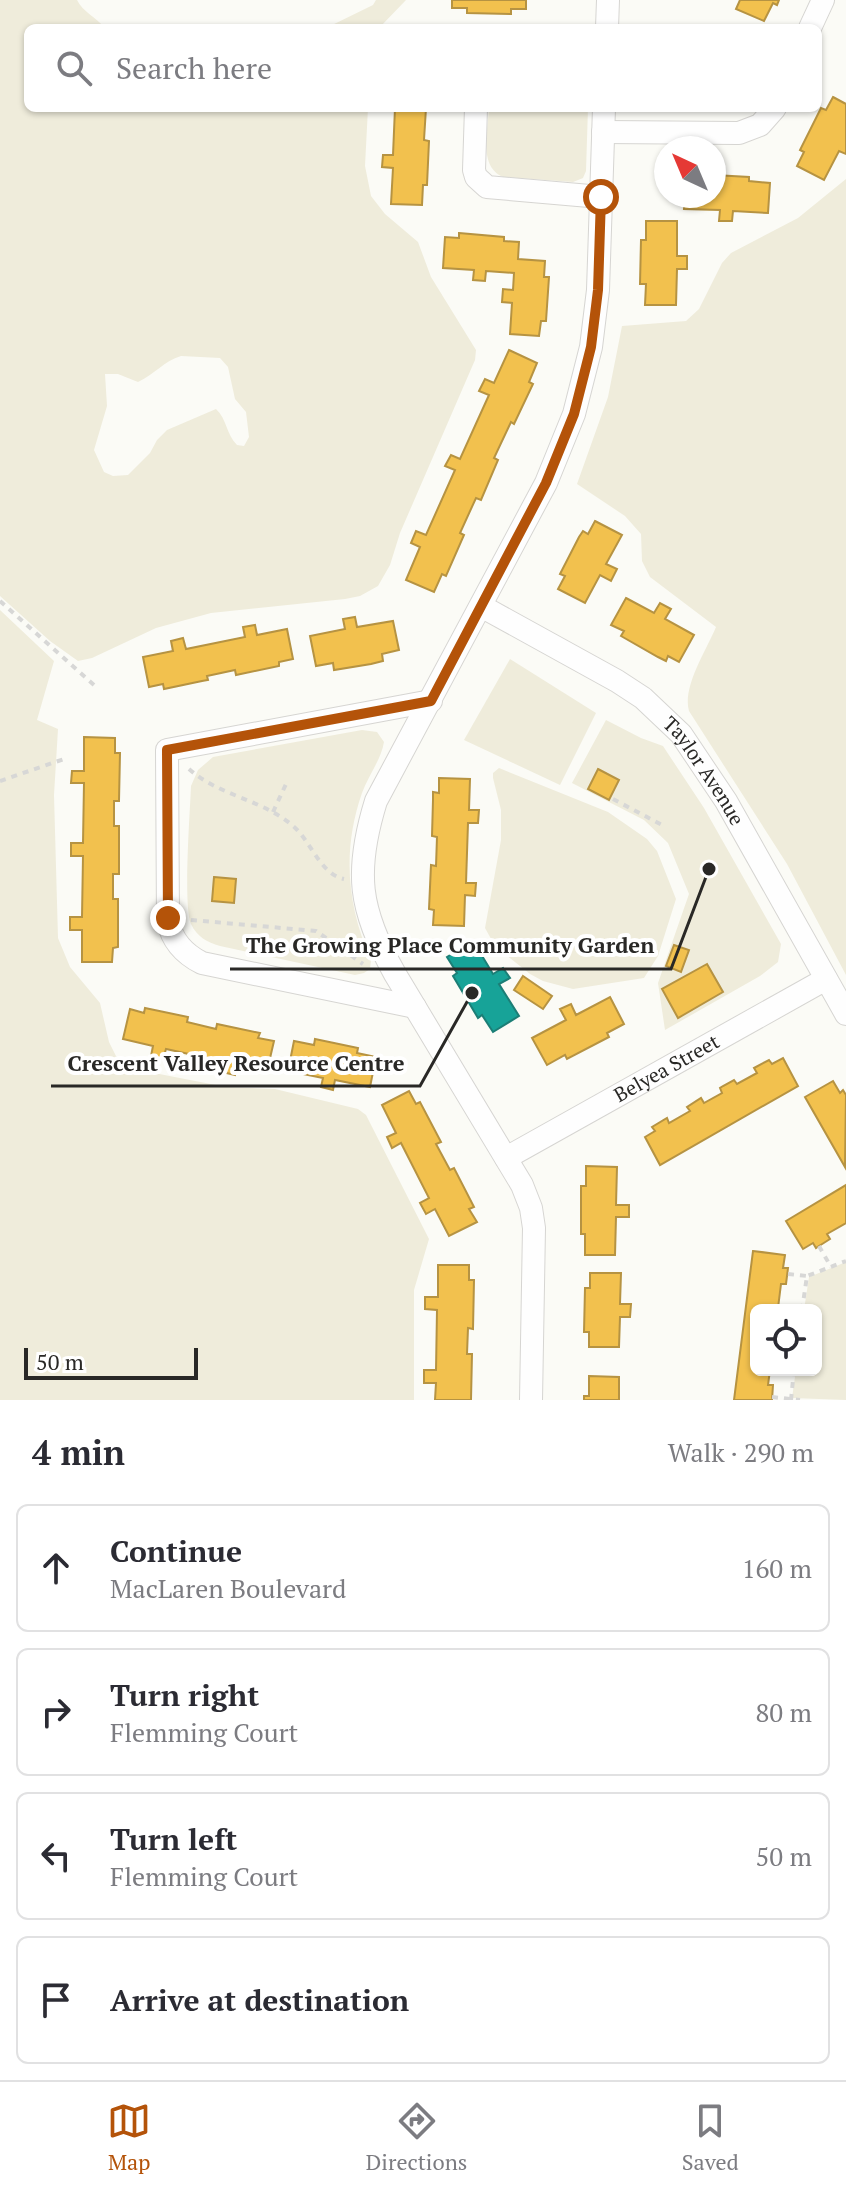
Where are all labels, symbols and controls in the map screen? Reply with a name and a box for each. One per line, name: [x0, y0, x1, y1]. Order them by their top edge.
search box: [24, 24, 822, 112]
icon: search: [52, 46, 96, 90]
text: Search here: [116, 48, 272, 88]
north arrow: [654, 136, 726, 208]
route start: [583, 179, 619, 215]
street label: Taylor Avenue: [657, 710, 751, 830]
route end: [150, 900, 186, 936]
callout: The Growing Place Community Garden: [230, 923, 671, 969]
text: The Growing Place Community Garden: [246, 930, 654, 959]
street label: Belyea Street: [609, 1027, 724, 1108]
callout: Crescent Valley Resource Centre: [51, 1040, 420, 1086]
text: Crescent Valley Resource Centre: [67, 1048, 405, 1077]
map controls: [750, 1304, 822, 1376]
button: locate: [750, 1304, 822, 1376]
scale bar: [24, 1344, 198, 1380]
text: 50 m: [36, 1347, 84, 1376]
text: 4 min: [32, 1430, 125, 1475]
text: Walk · 290 m: [668, 1435, 814, 1469]
text: Continue: [110, 1531, 242, 1571]
icon: ahead: [34, 1546, 78, 1590]
text: 160 m: [742, 1551, 812, 1585]
text: MacLaren Boulevard: [110, 1571, 346, 1605]
text: Turn right: [110, 1675, 259, 1715]
icon: right: [34, 1690, 78, 1734]
text: 80 m: [756, 1695, 812, 1729]
text: Flemming Court: [110, 1715, 298, 1749]
text: Turn left: [110, 1819, 237, 1859]
icon: left: [34, 1834, 78, 1878]
text: 50 m: [756, 1839, 812, 1873]
text: Flemming Court: [110, 1859, 298, 1893]
icon: arrive: [34, 1978, 78, 2022]
text: Arrive at destination: [110, 1980, 409, 2020]
tab: Map: [107, 2099, 151, 2176]
tab: Directions: [366, 2099, 467, 2176]
tab: Saved: [682, 2099, 739, 2176]

